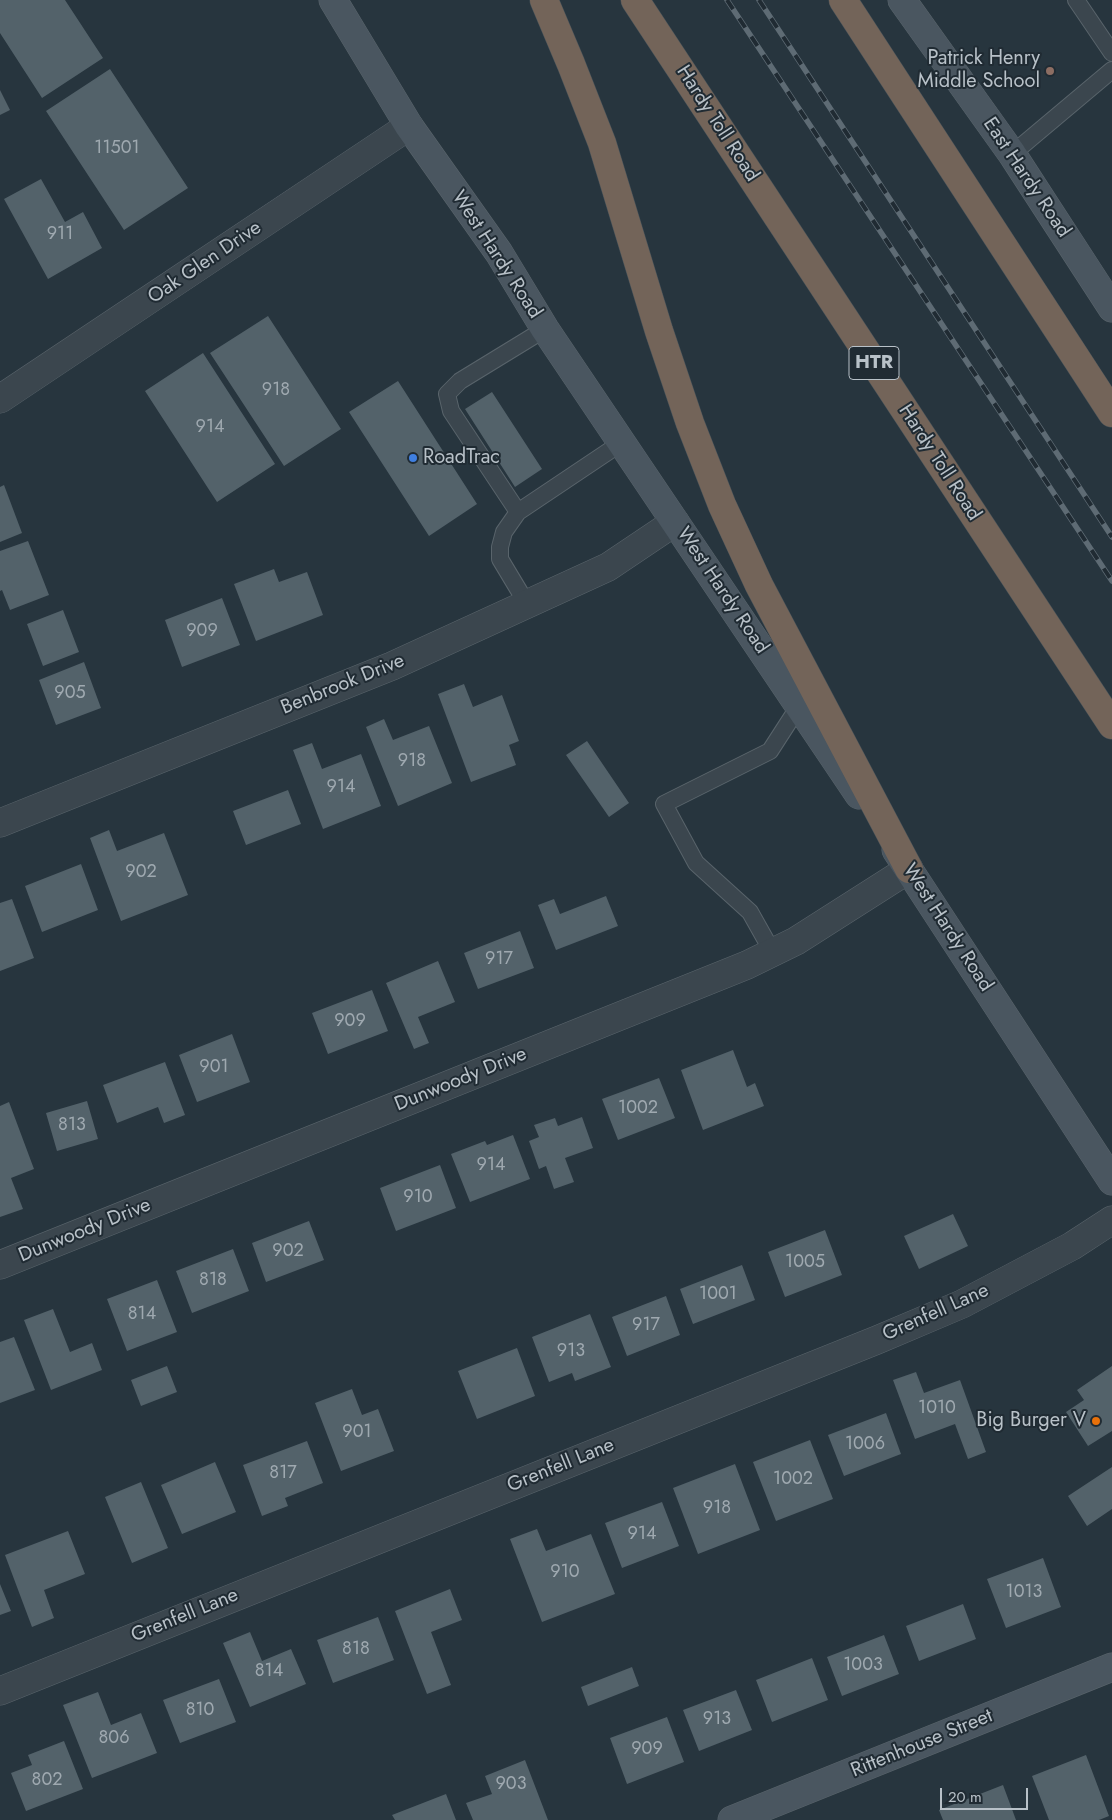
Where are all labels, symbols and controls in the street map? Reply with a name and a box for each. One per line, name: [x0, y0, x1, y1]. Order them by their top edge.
place label: Patrick Henry Middle School: [917, 47, 1040, 94]
street label: Hardy Toll Road: [671, 61, 763, 187]
marker: Patrick Henry Middle School: [1044, 65, 1056, 77]
street label: East Hardy Road: [977, 113, 1075, 243]
house number: 11501: [94, 138, 140, 160]
street label: West Hardy Road: [446, 187, 546, 323]
street label: Oak Glen Drive: [144, 216, 266, 310]
house number: 911: [47, 224, 73, 246]
road number: HTR: [849, 346, 899, 379]
house number: 918: [262, 380, 290, 402]
street label: Hardy Toll Road: [893, 400, 985, 526]
house number: 914: [196, 417, 224, 439]
place label: RoadTrac: [423, 446, 500, 470]
marker: RoadTrac: [407, 452, 419, 464]
street label: West Hardy Road: [671, 523, 773, 659]
house number: 909: [186, 621, 218, 643]
street label: Benbrook Drive: [278, 649, 408, 721]
house number: 905: [54, 683, 86, 705]
house number: 918: [398, 751, 426, 773]
house number: 914: [327, 777, 355, 799]
street label: West Hardy Road: [897, 860, 997, 996]
house number: 902: [125, 862, 157, 884]
house number: 917: [485, 949, 513, 971]
house number: 909: [334, 1011, 366, 1033]
street label: Dunwoody Drive: [391, 1043, 531, 1117]
house number: 901: [199, 1057, 229, 1079]
house number: 1002: [618, 1098, 658, 1120]
house number: 813: [58, 1115, 86, 1137]
house number: 914: [477, 1155, 505, 1177]
house number: 910: [403, 1187, 433, 1209]
street label: Dunwoody Drive: [15, 1194, 155, 1268]
house number: 902: [272, 1241, 304, 1263]
house number: 1005: [785, 1252, 825, 1274]
house number: 818: [199, 1270, 227, 1292]
street label: Grenfell Lane: [879, 1279, 993, 1347]
house number: 1001: [699, 1284, 737, 1306]
house number: 814: [128, 1304, 156, 1326]
house number: 917: [632, 1315, 660, 1337]
house number: 913: [557, 1341, 585, 1363]
house number: 1010: [918, 1398, 956, 1420]
place label: Big Burger V: [976, 1409, 1086, 1433]
marker: Big Burger V: [1090, 1415, 1102, 1427]
house number: 901: [342, 1422, 372, 1444]
street label: Grenfell Lane: [504, 1434, 618, 1498]
house number: 1006: [845, 1434, 885, 1456]
house number: 817: [269, 1463, 297, 1485]
house number: 1002: [773, 1469, 813, 1491]
house number: 918: [703, 1498, 731, 1520]
house number: 914: [628, 1524, 656, 1546]
house number: 910: [550, 1562, 580, 1584]
house number: 1013: [1006, 1582, 1042, 1604]
street label: Grenfell Lane: [128, 1584, 242, 1648]
house number: 818: [342, 1639, 370, 1661]
house number: 1003: [843, 1655, 883, 1677]
house number: 814: [255, 1661, 283, 1683]
house number: 810: [186, 1700, 214, 1722]
street label: Rittenhouse Street: [848, 1705, 996, 1783]
house number: 913: [703, 1709, 731, 1731]
house number: 806: [99, 1728, 129, 1750]
house number: 909: [631, 1739, 663, 1761]
house number: 802: [32, 1770, 62, 1792]
house number: 903: [496, 1774, 526, 1796]
scale bar: [942, 1778, 1030, 1810]
text: 20 m: [948, 1786, 982, 1808]

